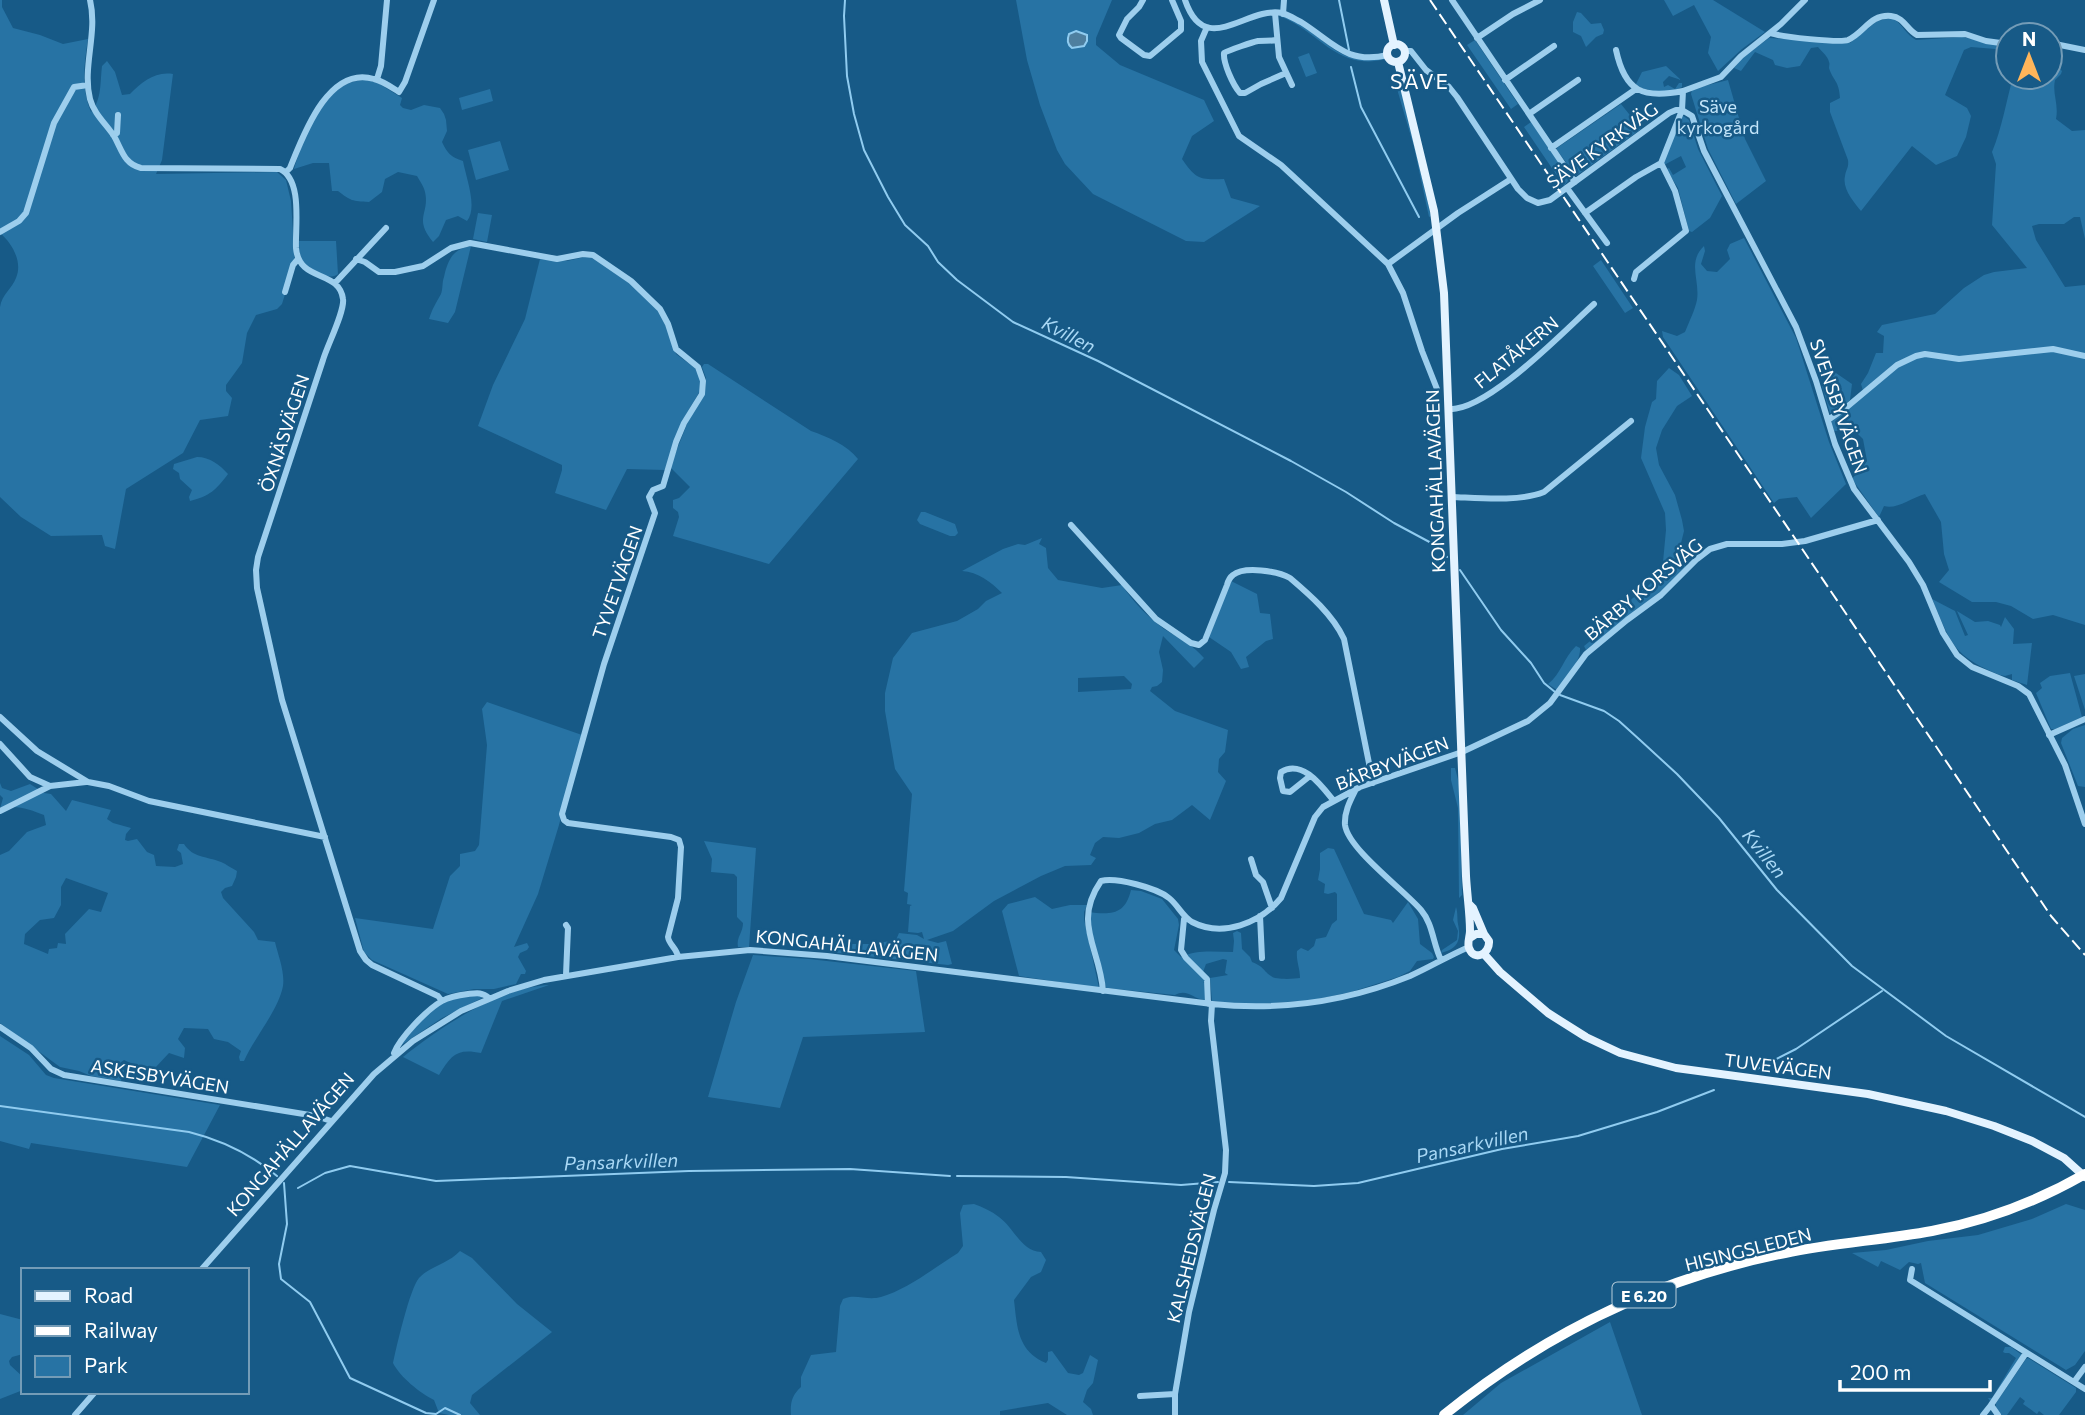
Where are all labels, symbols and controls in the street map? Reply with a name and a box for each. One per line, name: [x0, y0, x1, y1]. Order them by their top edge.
north arrow: [1994, 21, 2064, 91]
text: N: [2022, 27, 2036, 50]
district label: SÄVE: [1390, 68, 1450, 93]
park label: Säve kyrkogård: [1677, 95, 1759, 138]
street label: SÄVE KYRKVÄG: [1542, 97, 1662, 193]
water label: Kvillen: [1038, 311, 1100, 357]
street label: FLATÅKERN: [1469, 311, 1563, 393]
street label: SVENSBYVÄGEN: [1806, 336, 1872, 476]
street label: ÖXNÄSVÄGEN: [255, 371, 313, 495]
street label: KONGAHÄLLAVÄGEN: [1421, 389, 1449, 573]
street label: TYVETVÄGEN: [587, 523, 647, 641]
street label: BÄRBY KORSVÄG: [1580, 533, 1706, 645]
street label: BÄRBYVÄGEN: [1332, 731, 1452, 795]
water label: Kvillen: [1738, 824, 1792, 883]
street label: KONGAHÄLLAVÄGEN: [755, 924, 939, 966]
street label: TUVEVÄGEN: [1723, 1048, 1833, 1084]
street label: ASKESBYVÄGEN: [89, 1054, 231, 1098]
street label: KONGAHÄLLAVÄGEN: [222, 1068, 358, 1220]
water label: Pansarkvillen: [1414, 1121, 1530, 1167]
water label: Pansarkvillen: [563, 1148, 679, 1174]
street label: KALSHEDSVÄGEN: [1162, 1171, 1220, 1325]
street label: HISINGSLEDEN: [1682, 1223, 1814, 1275]
legend: [21, 1268, 248, 1394]
text: Road: [84, 1282, 133, 1307]
road number: E 6.20: [1612, 1282, 1676, 1308]
text: Railway: [84, 1317, 158, 1342]
scale bar: [1840, 1348, 1990, 1392]
text: Park: [84, 1352, 128, 1377]
text: 200 m: [1850, 1359, 1911, 1384]

